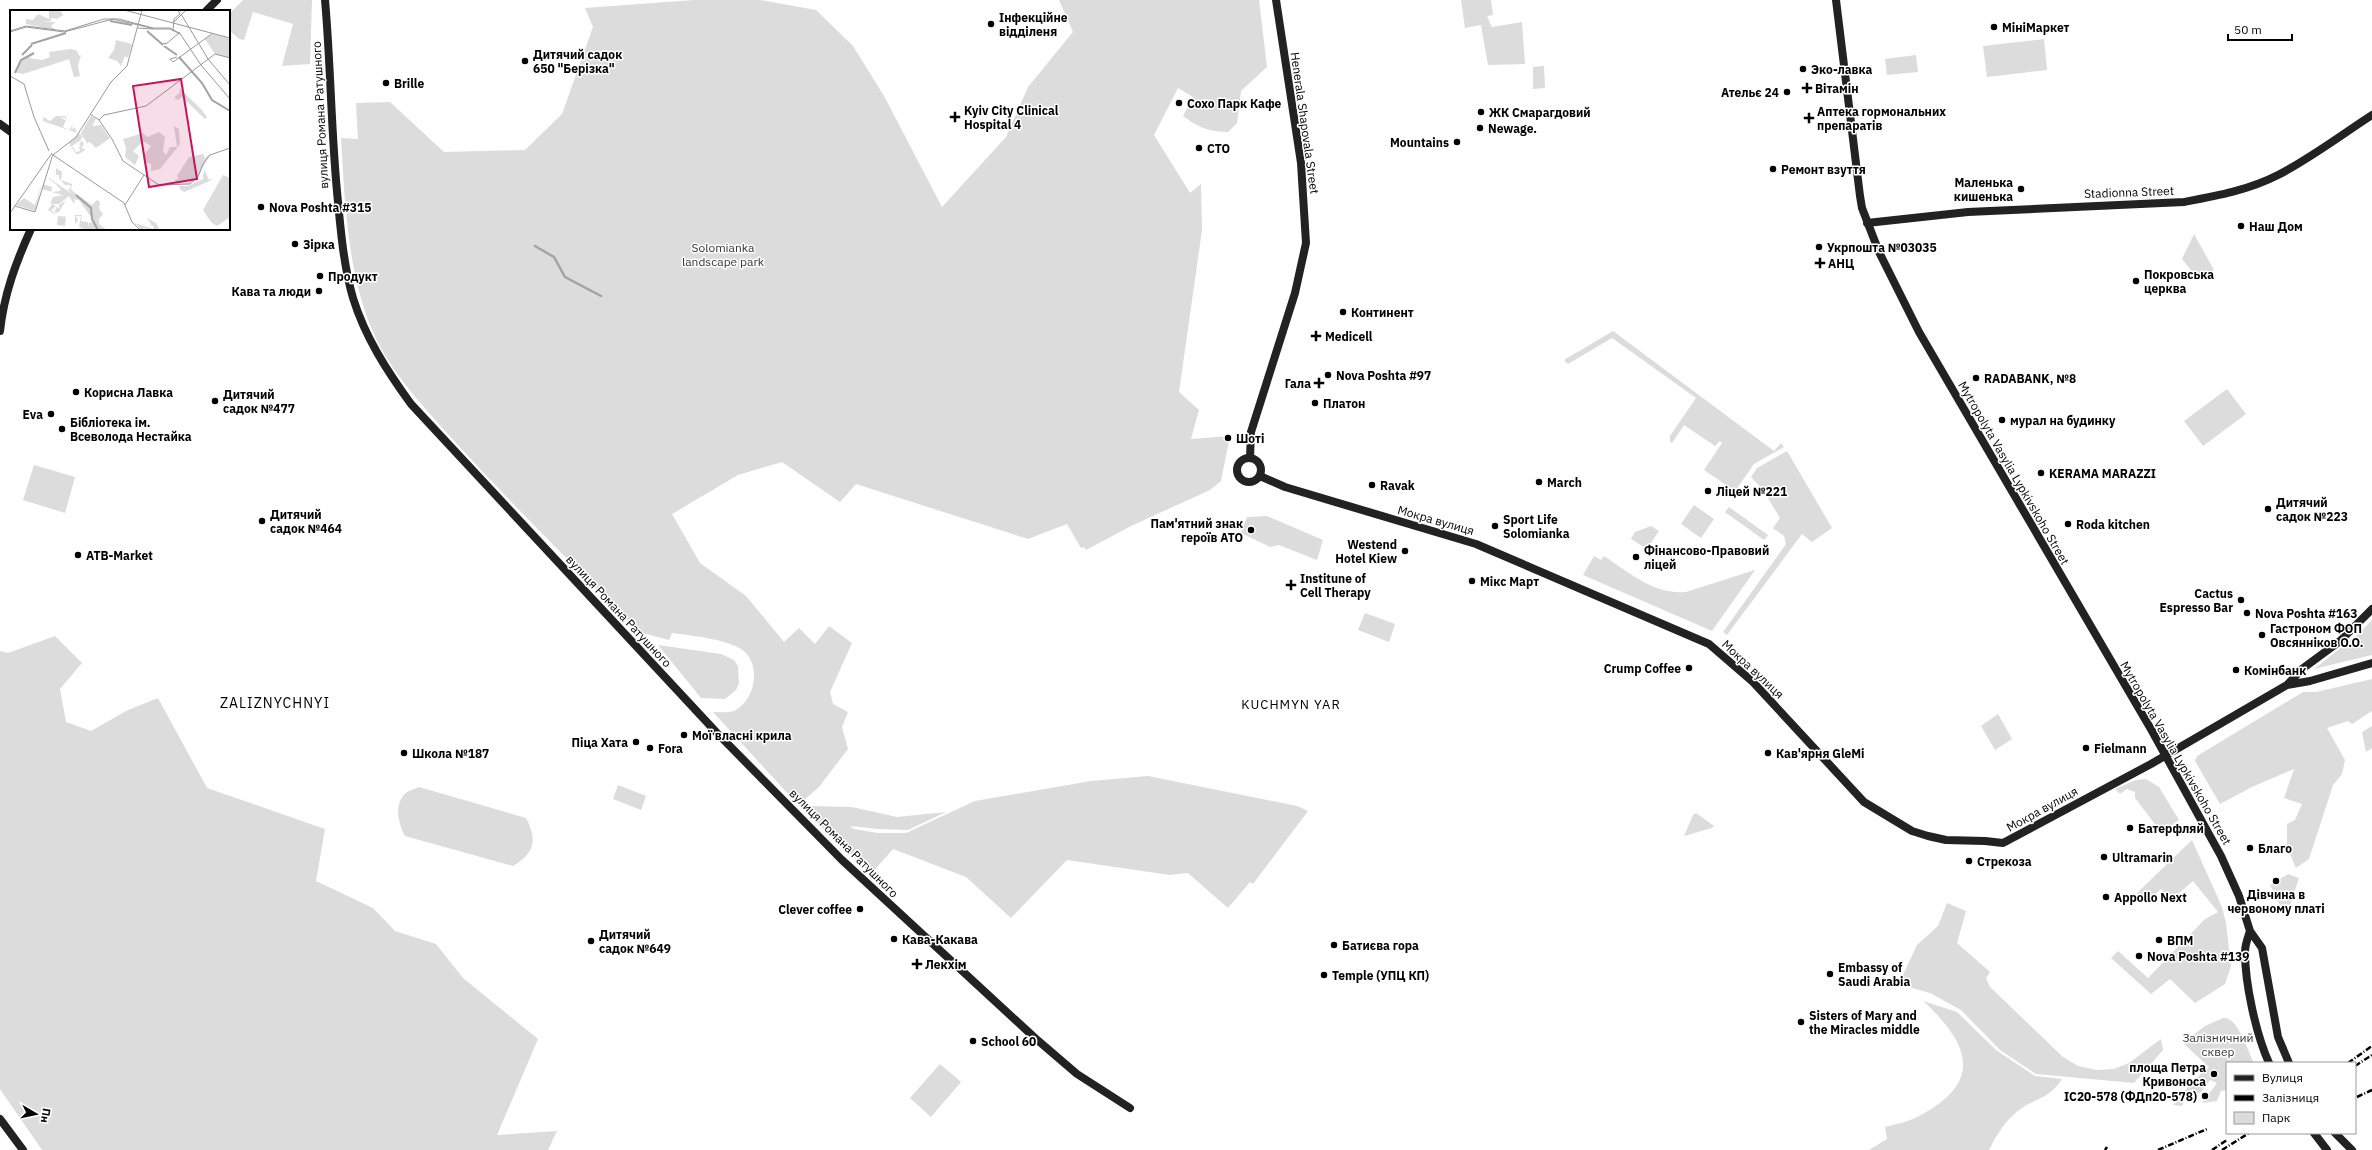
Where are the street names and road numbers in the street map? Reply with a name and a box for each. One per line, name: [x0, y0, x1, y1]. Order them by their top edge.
street label: вулиця Романа Ратушного: [309, 41, 331, 189]
street label: Henerala Shapovala Street: [1288, 51, 1322, 195]
street label: Stadionna Street: [2084, 183, 2174, 201]
street label: Mytropolyta Vasylia Lypkivskoho Street: [1955, 379, 2073, 567]
street label: Мокра вулиця: [1396, 502, 1476, 538]
street label: вулиця Романа Ратушного: [563, 552, 675, 670]
street label: Мокра вулиця: [1719, 637, 1787, 701]
street label: Mytropolyta Vasylia Lypkivskoho Street: [2117, 659, 2235, 847]
street label: Мокра вулиця: [2004, 783, 2080, 835]
street label: вулиця Романа Ратушного: [786, 785, 902, 901]

